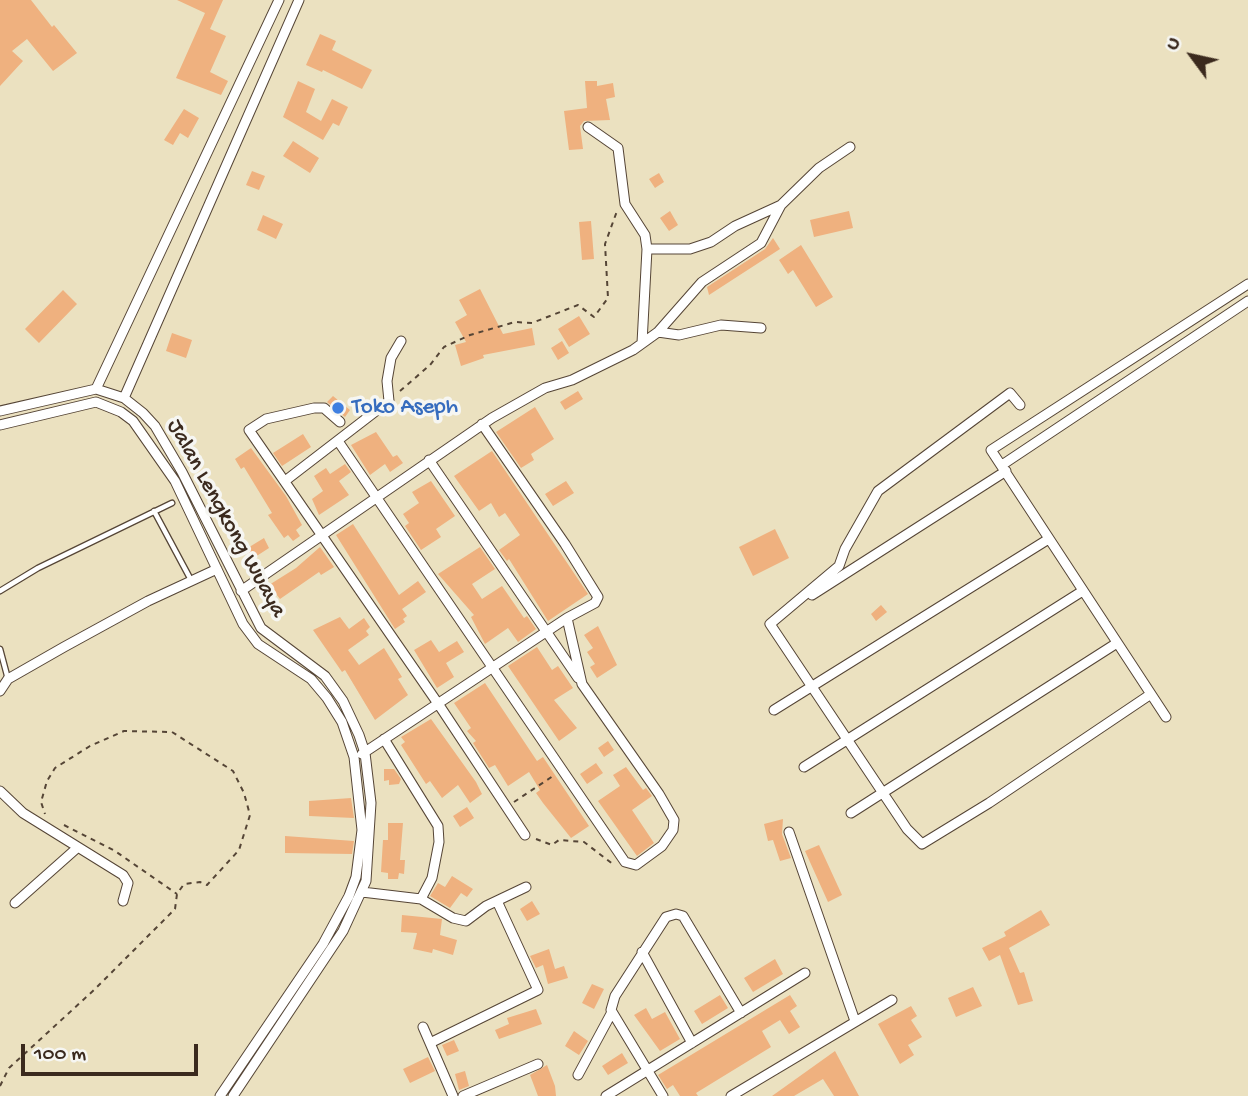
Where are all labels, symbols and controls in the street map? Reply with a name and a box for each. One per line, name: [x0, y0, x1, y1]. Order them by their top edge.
north arrow: [1157, 21, 1227, 91]
text: U: [1161, 33, 1187, 55]
place label: Toko Aseph: [352, 394, 458, 422]
marker: Toko Aseph: [330, 400, 346, 416]
street label: Jalan Lengkong Wuaya: [159, 415, 291, 623]
scale bar: [24, 1030, 201, 1074]
text: 100 m: [34, 1043, 86, 1068]

